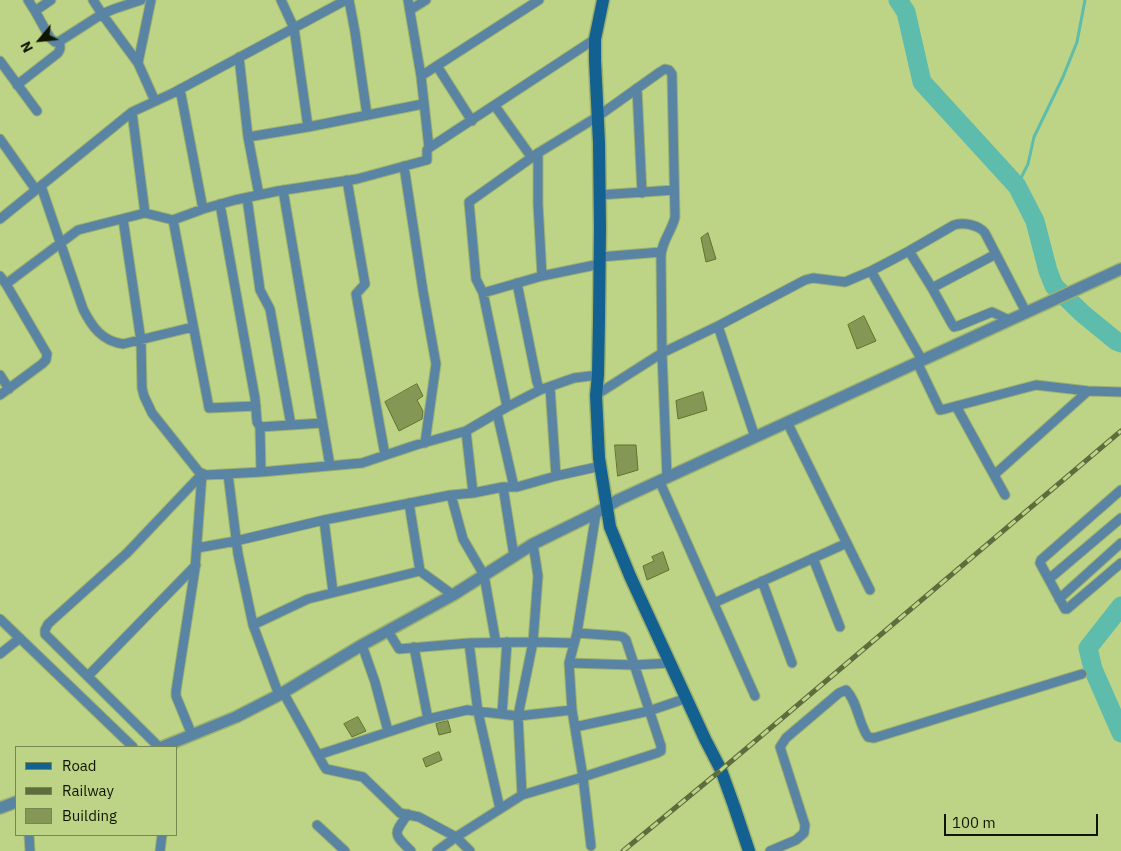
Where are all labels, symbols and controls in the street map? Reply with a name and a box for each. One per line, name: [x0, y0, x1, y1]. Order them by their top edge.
north arrow: [15, 15, 65, 65]
text: N: [16, 38, 37, 56]
legend: [15, 746, 178, 836]
text: Road: [62, 756, 97, 775]
text: Railway: [62, 781, 114, 800]
scale bar: [946, 804, 1100, 836]
text: Building: [62, 806, 117, 825]
text: 100 m: [952, 813, 996, 832]

